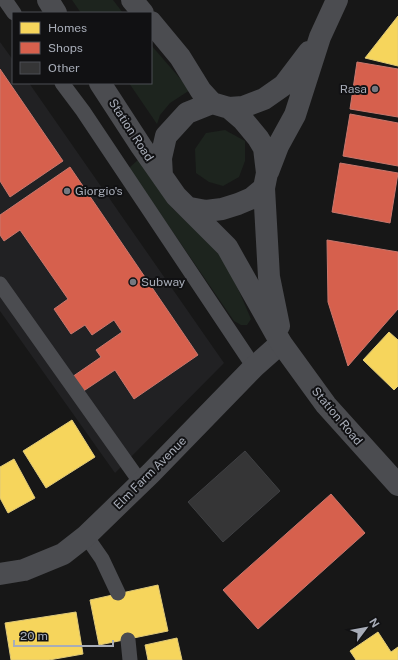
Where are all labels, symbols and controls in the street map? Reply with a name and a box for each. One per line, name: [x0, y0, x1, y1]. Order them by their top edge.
legend: [12, 12, 152, 84]
text: Homes: [48, 21, 87, 35]
text: Shops: [48, 41, 83, 55]
text: Other: [48, 61, 80, 75]
place label: Rasa: [340, 82, 367, 96]
marker: Rasa: [370, 84, 380, 94]
street label: Station Road: [106, 96, 156, 164]
place label: Giorgio's: [75, 184, 123, 198]
marker: Giorgio's: [62, 186, 72, 196]
place label: Subway: [141, 275, 186, 289]
marker: Subway: [128, 277, 138, 287]
street label: Station Road: [309, 384, 365, 448]
street label: Elm Farm Avenue: [111, 434, 189, 512]
north arrow: [346, 608, 386, 648]
text: N: [367, 616, 382, 630]
scale bar: [14, 622, 113, 648]
text: 20 m: [20, 629, 48, 643]

